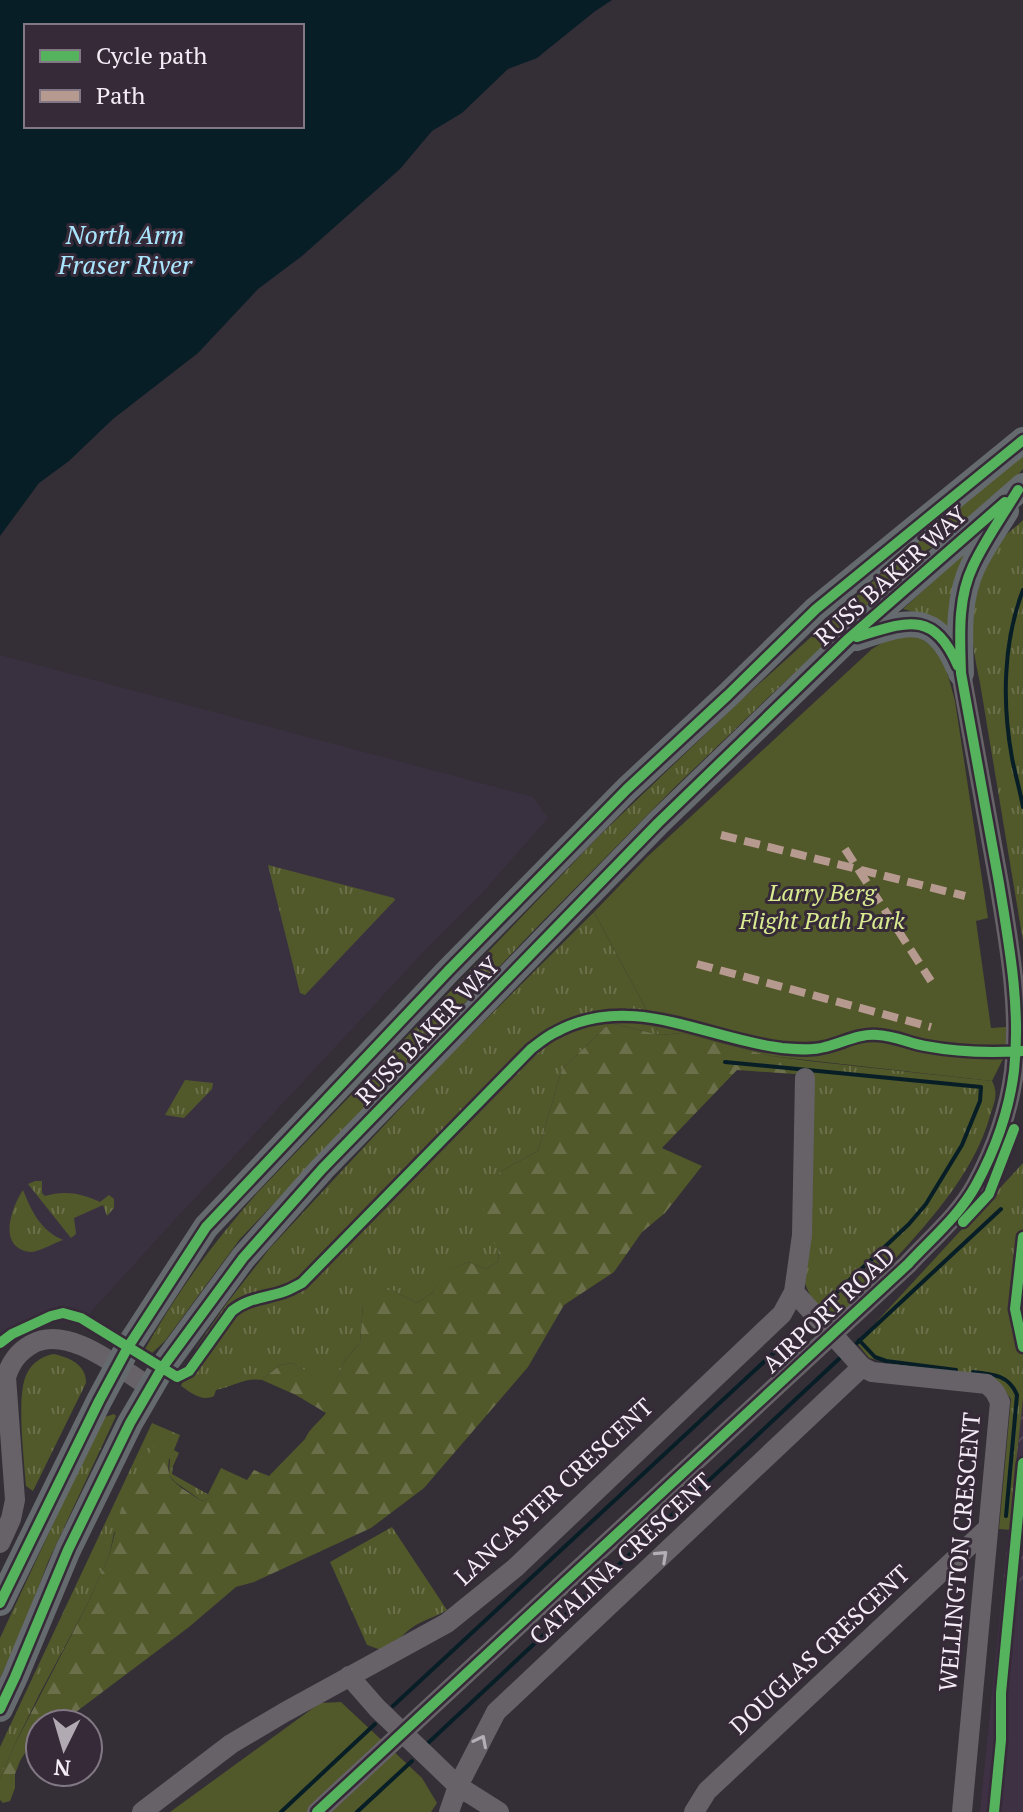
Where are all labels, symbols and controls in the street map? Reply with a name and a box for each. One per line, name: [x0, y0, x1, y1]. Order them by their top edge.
legend: [24, 24, 304, 128]
text: Cycle path: [96, 39, 207, 71]
text: Path: [96, 79, 145, 111]
water label: North Arm Fraser River: [57, 217, 193, 281]
street label: RUSS BAKER WAY: [807, 498, 974, 652]
park label: Larry Berg Flight Path Park: [738, 876, 905, 936]
street label: RUSS BAKER WAY: [348, 949, 507, 1111]
street label: AIRPORT ROAD: [755, 1239, 902, 1379]
street label: LANCASTER CRESCENT: [447, 1391, 660, 1592]
street label: WELLINGTON CRESCENT: [931, 1411, 987, 1693]
street label: CATALINA CRESCENT: [522, 1465, 719, 1651]
one-way arrow: [652, 1552, 667, 1566]
street label: DOUGLAS CRESCENT: [722, 1557, 916, 1741]
north arrow: [24, 1708, 104, 1788]
one-way arrow: [472, 1735, 487, 1750]
text: N: [52, 1753, 72, 1784]

